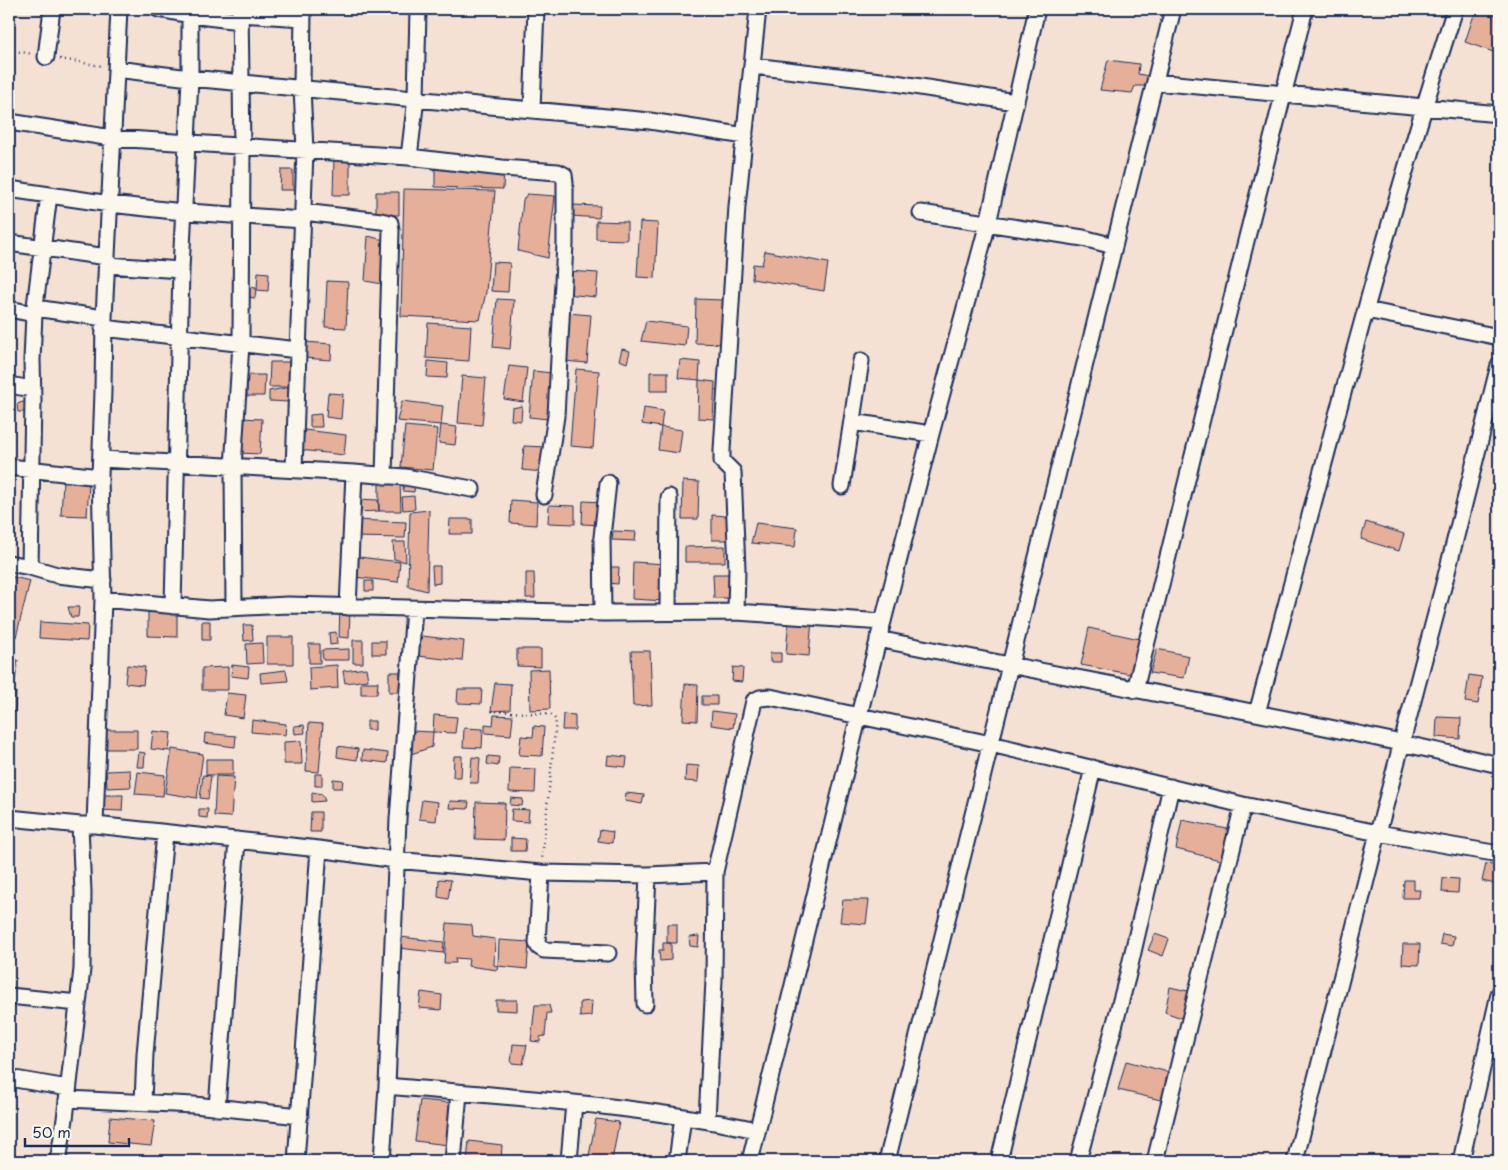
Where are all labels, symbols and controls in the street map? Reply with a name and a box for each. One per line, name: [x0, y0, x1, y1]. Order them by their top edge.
scale bar: [25, 1115, 129, 1147]
text: 50 m: [32, 1120, 71, 1143]

